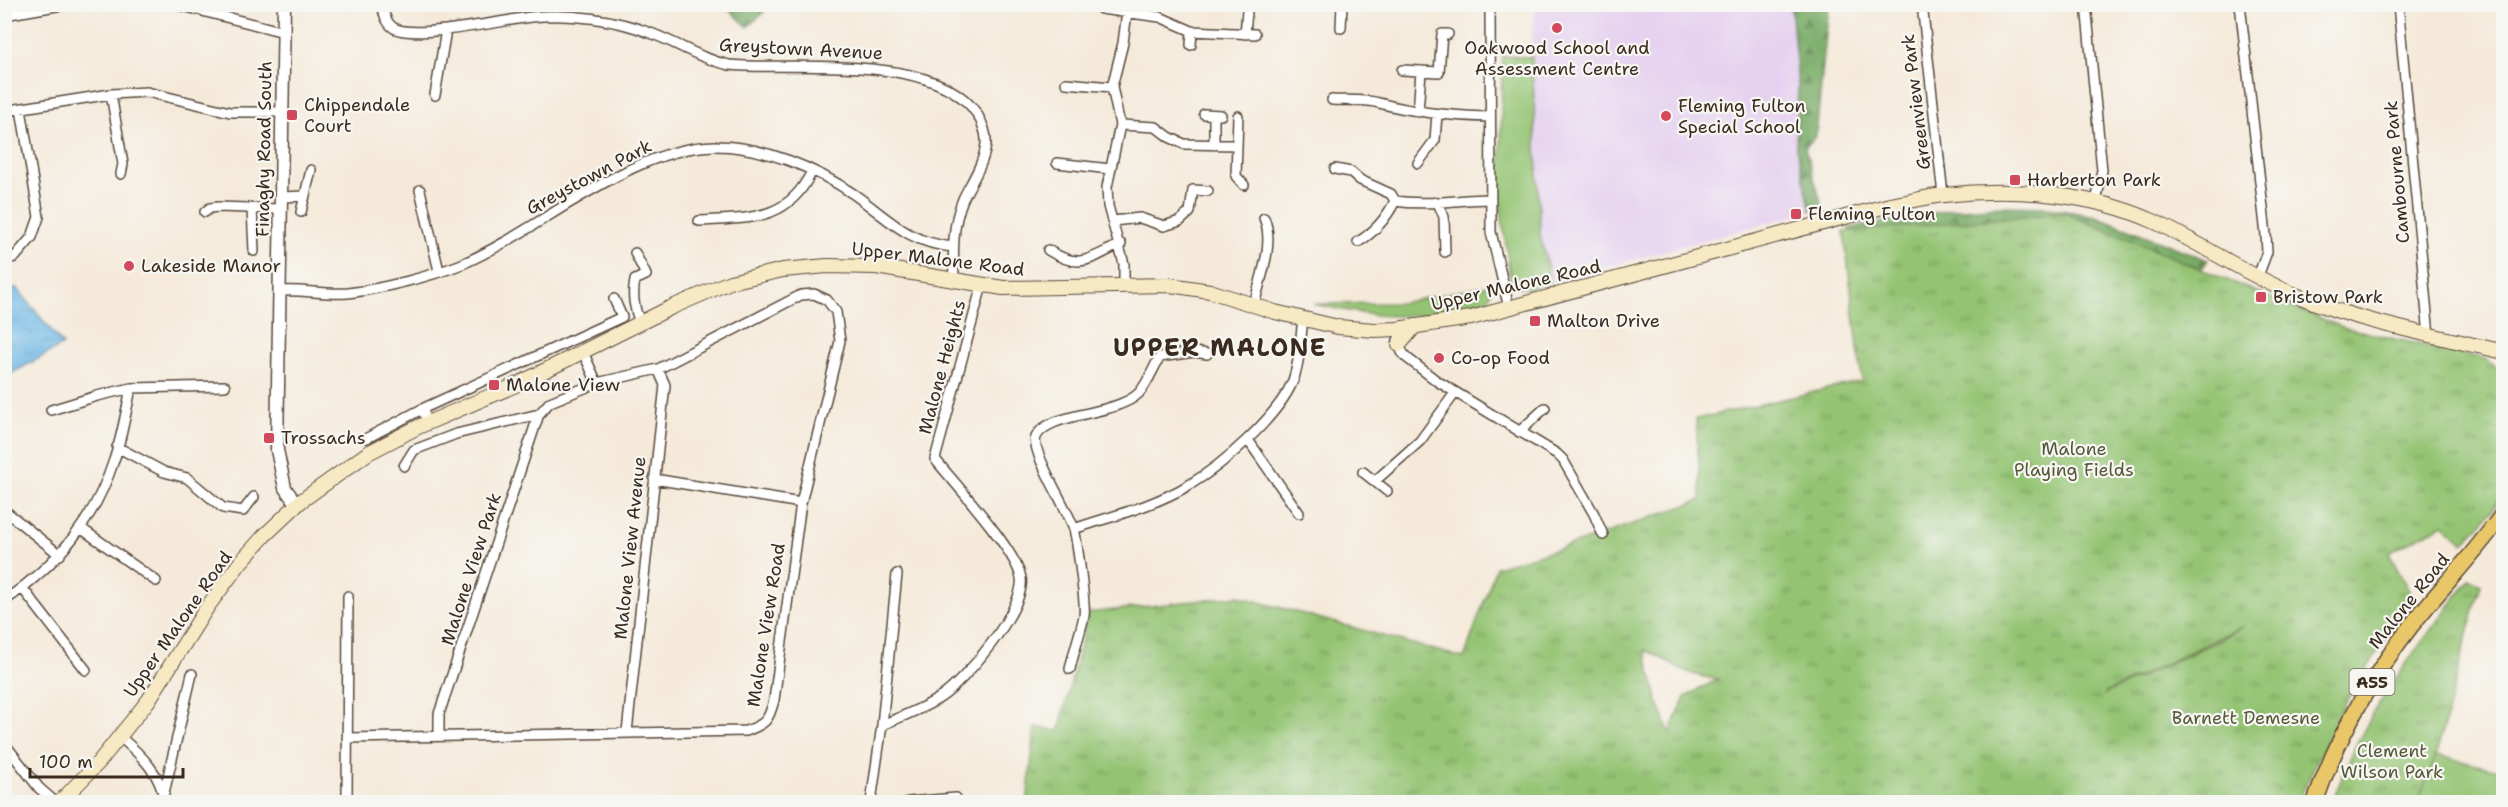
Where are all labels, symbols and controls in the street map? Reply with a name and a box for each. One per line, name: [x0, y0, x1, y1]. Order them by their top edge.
marker: Oakwood School and Assessment Centre: [1550, 21, 1564, 35]
street label: Greystown Avenue: [718, 33, 884, 65]
street label: Greenview Park: [1896, 33, 1936, 171]
place label: Oakwood School and Assessment Centre: [1464, 36, 1650, 81]
street label: Finaghy Road South: [250, 61, 278, 237]
place label: Chippendale Court: [304, 93, 410, 138]
place label: Fleming Fulton Special School: [1678, 94, 1806, 139]
street label: Cambourne Park: [2379, 100, 2415, 244]
marker: Chippendale Court: [285, 108, 299, 122]
marker: Fleming Fulton Special School: [1659, 109, 1673, 123]
street label: Greystown Park: [522, 134, 656, 220]
place label: Harberton Park: [2027, 168, 2161, 192]
marker: Harberton Park: [2008, 173, 2022, 187]
place label: Fleming Fulton: [1808, 202, 1936, 226]
marker: Fleming Fulton: [1789, 207, 1803, 221]
street label: Upper Malone Road: [850, 237, 1026, 281]
place label: Lakeside Manor: [141, 254, 281, 278]
street label: Upper Malone Road: [1429, 254, 1603, 316]
marker: Lakeside Manor: [122, 259, 136, 273]
place label: Bristow Park: [2273, 285, 2383, 309]
marker: Bristow Park: [2254, 290, 2268, 304]
street label: Malone Heights: [913, 297, 971, 437]
place label: Malton Drive: [1547, 309, 1660, 333]
marker: Malton Drive: [1528, 314, 1542, 328]
district label: UPPER MALONE: [1113, 332, 1327, 364]
place label: Co-op Food: [1451, 346, 1550, 370]
marker: Co-op Food: [1432, 351, 1446, 365]
place label: Malone View: [506, 373, 621, 397]
marker: Malone View: [487, 378, 501, 392]
place label: Trossachs: [281, 426, 366, 450]
marker: Trossachs: [262, 431, 276, 445]
park label: Malone Playing Fields: [2014, 437, 2134, 482]
street label: Malone View Avenue: [608, 455, 652, 641]
street label: Malone View Park: [435, 490, 507, 648]
street label: Malone View Road: [741, 541, 791, 709]
street label: Upper Malone Road: [118, 546, 238, 702]
street label: Malone Road: [2363, 548, 2455, 654]
road number: A55: [2350, 669, 2394, 695]
park label: Barnett Demesne: [2172, 706, 2320, 730]
park label: Clement Wilson Park: [2341, 739, 2443, 784]
scale bar: [30, 741, 183, 779]
text: 100 m: [39, 750, 93, 774]

